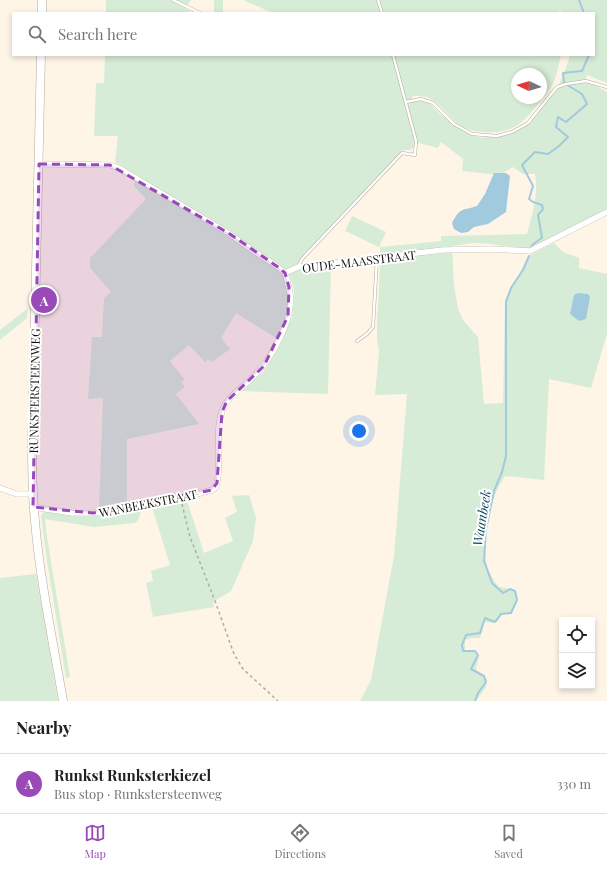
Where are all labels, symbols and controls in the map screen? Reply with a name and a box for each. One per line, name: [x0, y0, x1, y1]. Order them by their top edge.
search box: [12, 12, 595, 56]
icon: search: [26, 23, 48, 45]
text: Search here: [58, 24, 137, 44]
north arrow: [511, 68, 547, 104]
street label: OUDE-MAASSTRAAT: [301, 246, 417, 276]
pin: A: [31, 285, 57, 315]
street label: RUNKSTERSTEENWEG: [25, 328, 43, 454]
your location: [349, 421, 369, 441]
street label: WANBEEKSTRAAT: [97, 486, 199, 521]
water label: Waanbeek: [468, 488, 494, 547]
map controls: [559, 617, 595, 689]
button: locate: [559, 617, 595, 653]
button: layers: [559, 653, 595, 689]
text: Nearby: [16, 716, 71, 738]
text: Runkst Runksterkiezel: [54, 765, 211, 785]
text: A: [25, 775, 33, 792]
text: 330 m: [557, 775, 591, 792]
text: Bus stop · Runkstersteenweg: [54, 785, 222, 802]
tab: Map: [84, 822, 106, 861]
tab: Directions: [274, 822, 326, 861]
tab: Saved: [494, 822, 523, 861]

